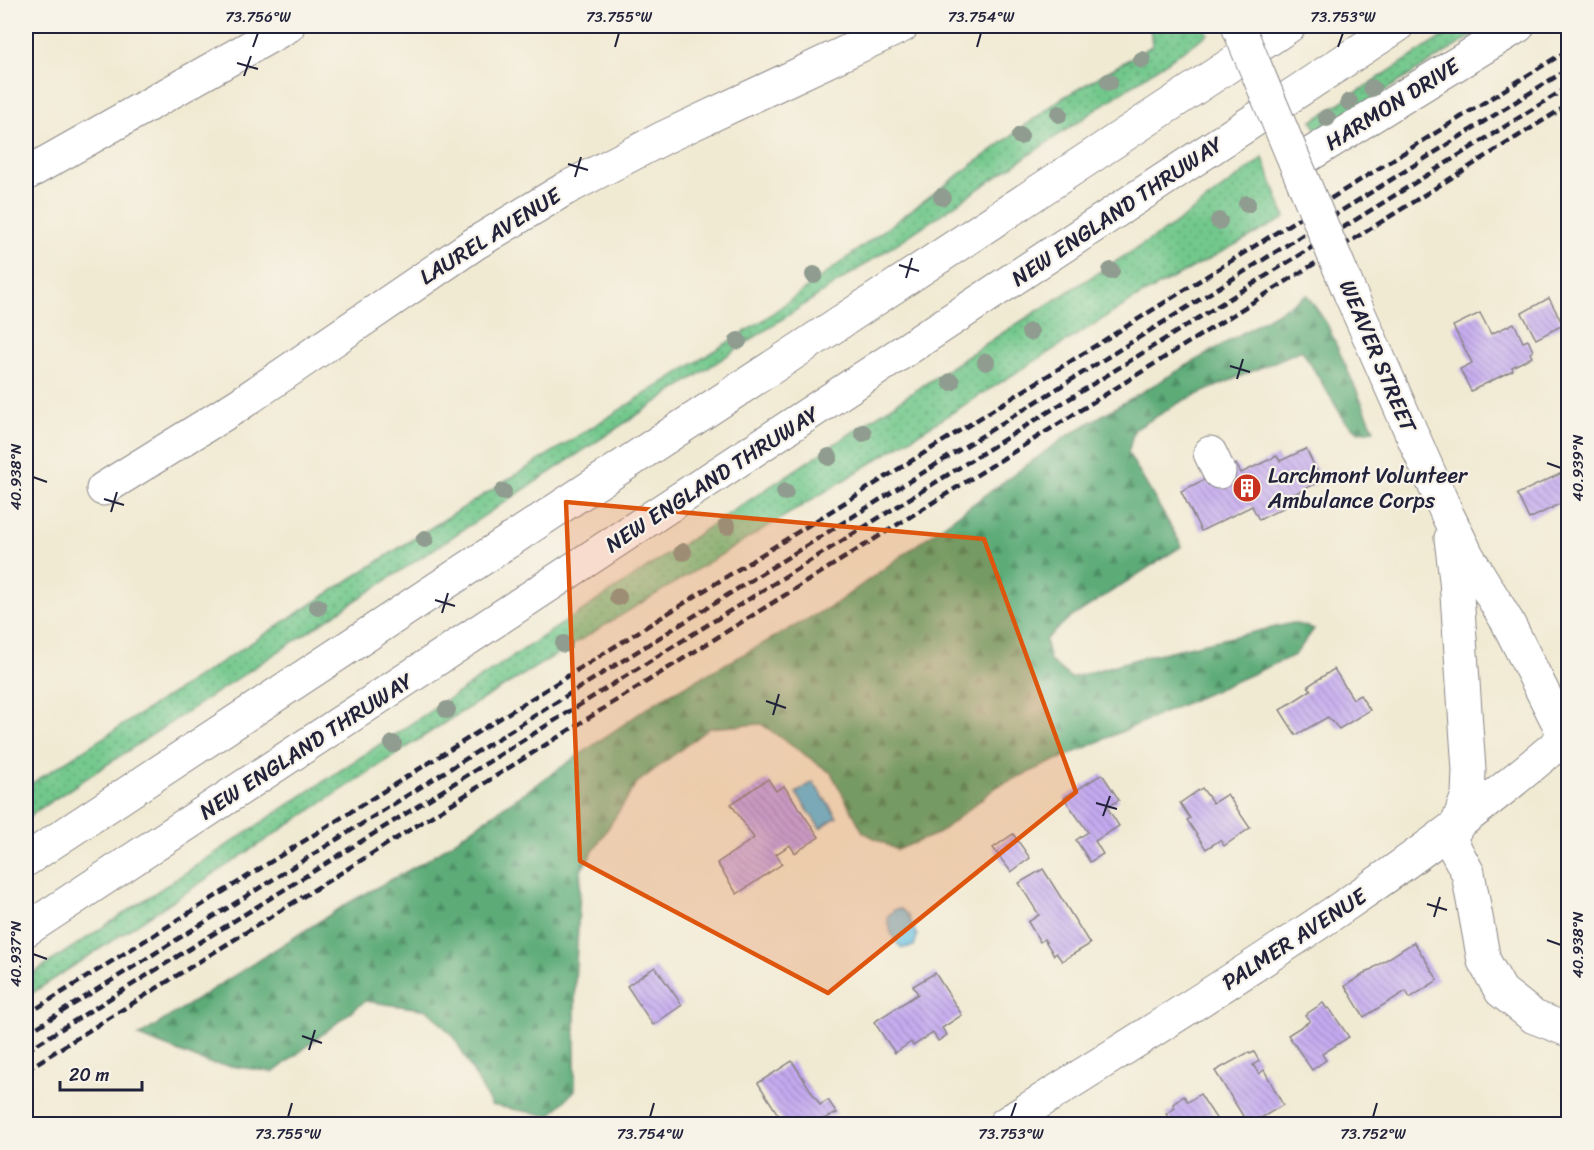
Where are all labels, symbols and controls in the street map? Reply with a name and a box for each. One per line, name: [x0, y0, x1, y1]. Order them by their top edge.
text: 73.756°W: [225, 4, 291, 30]
text: 73.755°W: [586, 4, 653, 30]
text: 73.754°W: [948, 4, 1015, 30]
text: 73.753°W: [1310, 4, 1376, 30]
street label: HARMON DRIVE: [1317, 46, 1469, 161]
street label: NEW ENGLAND THRUWAY: [1003, 125, 1232, 297]
street label: LAUREL AVENUE: [411, 176, 570, 295]
street label: WEAVER STREET: [1328, 273, 1428, 440]
street label: NEW ENGLAND THRUWAY: [597, 394, 828, 563]
text: 40.939°N: [1565, 434, 1591, 501]
text: 40.938°N: [3, 443, 29, 510]
place label: Larchmont Volunteer Ambulance Corps: [1267, 456, 1469, 520]
building icon: Larchmont Volunteer Ambulance Corps: [1231, 472, 1263, 504]
street label: NEW ENGLAND THRUWAY: [191, 661, 422, 830]
street label: PALMER AVENUE: [1213, 876, 1376, 1001]
text: 40.938°N: [1565, 911, 1591, 978]
text: 40.937°N: [3, 920, 29, 987]
scale bar: [60, 1054, 142, 1092]
text: 20 m: [69, 1059, 109, 1091]
text: 73.755°W: [255, 1121, 322, 1147]
text: 73.754°W: [617, 1121, 684, 1147]
text: 73.753°W: [978, 1121, 1044, 1147]
text: 73.752°W: [1340, 1121, 1406, 1147]

